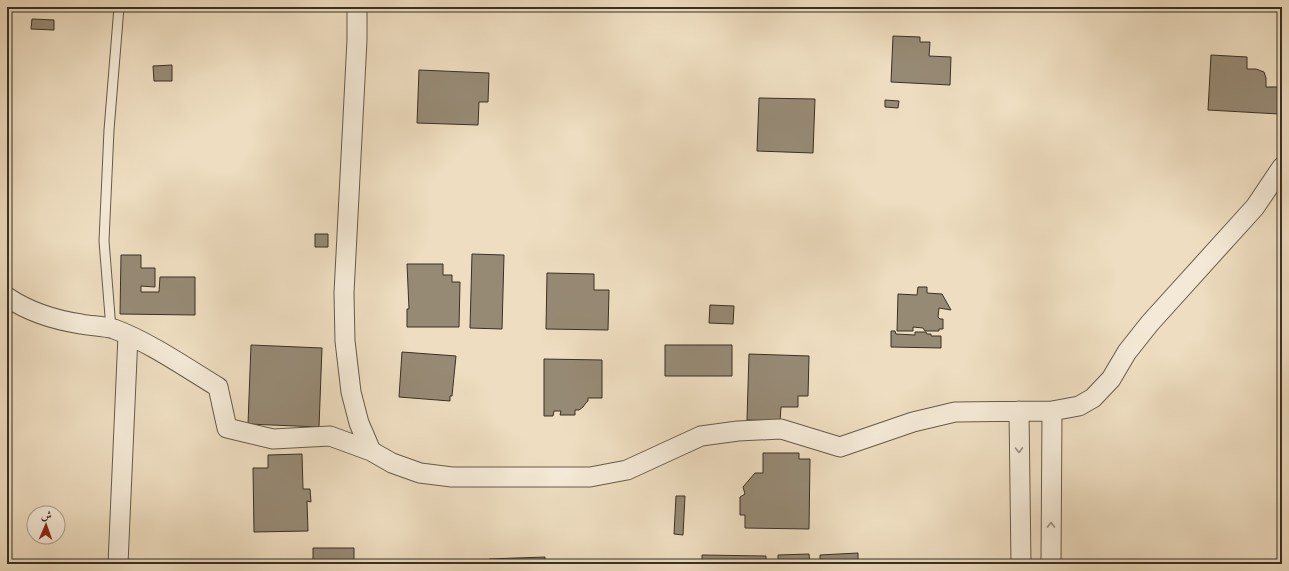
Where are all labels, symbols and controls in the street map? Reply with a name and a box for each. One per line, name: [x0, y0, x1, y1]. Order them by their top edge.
one-way arrow: [1015, 447, 1024, 453]
north arrow: [26, 505, 66, 545]
text: ش: [41, 508, 52, 524]
one-way arrow: [1047, 522, 1055, 528]

